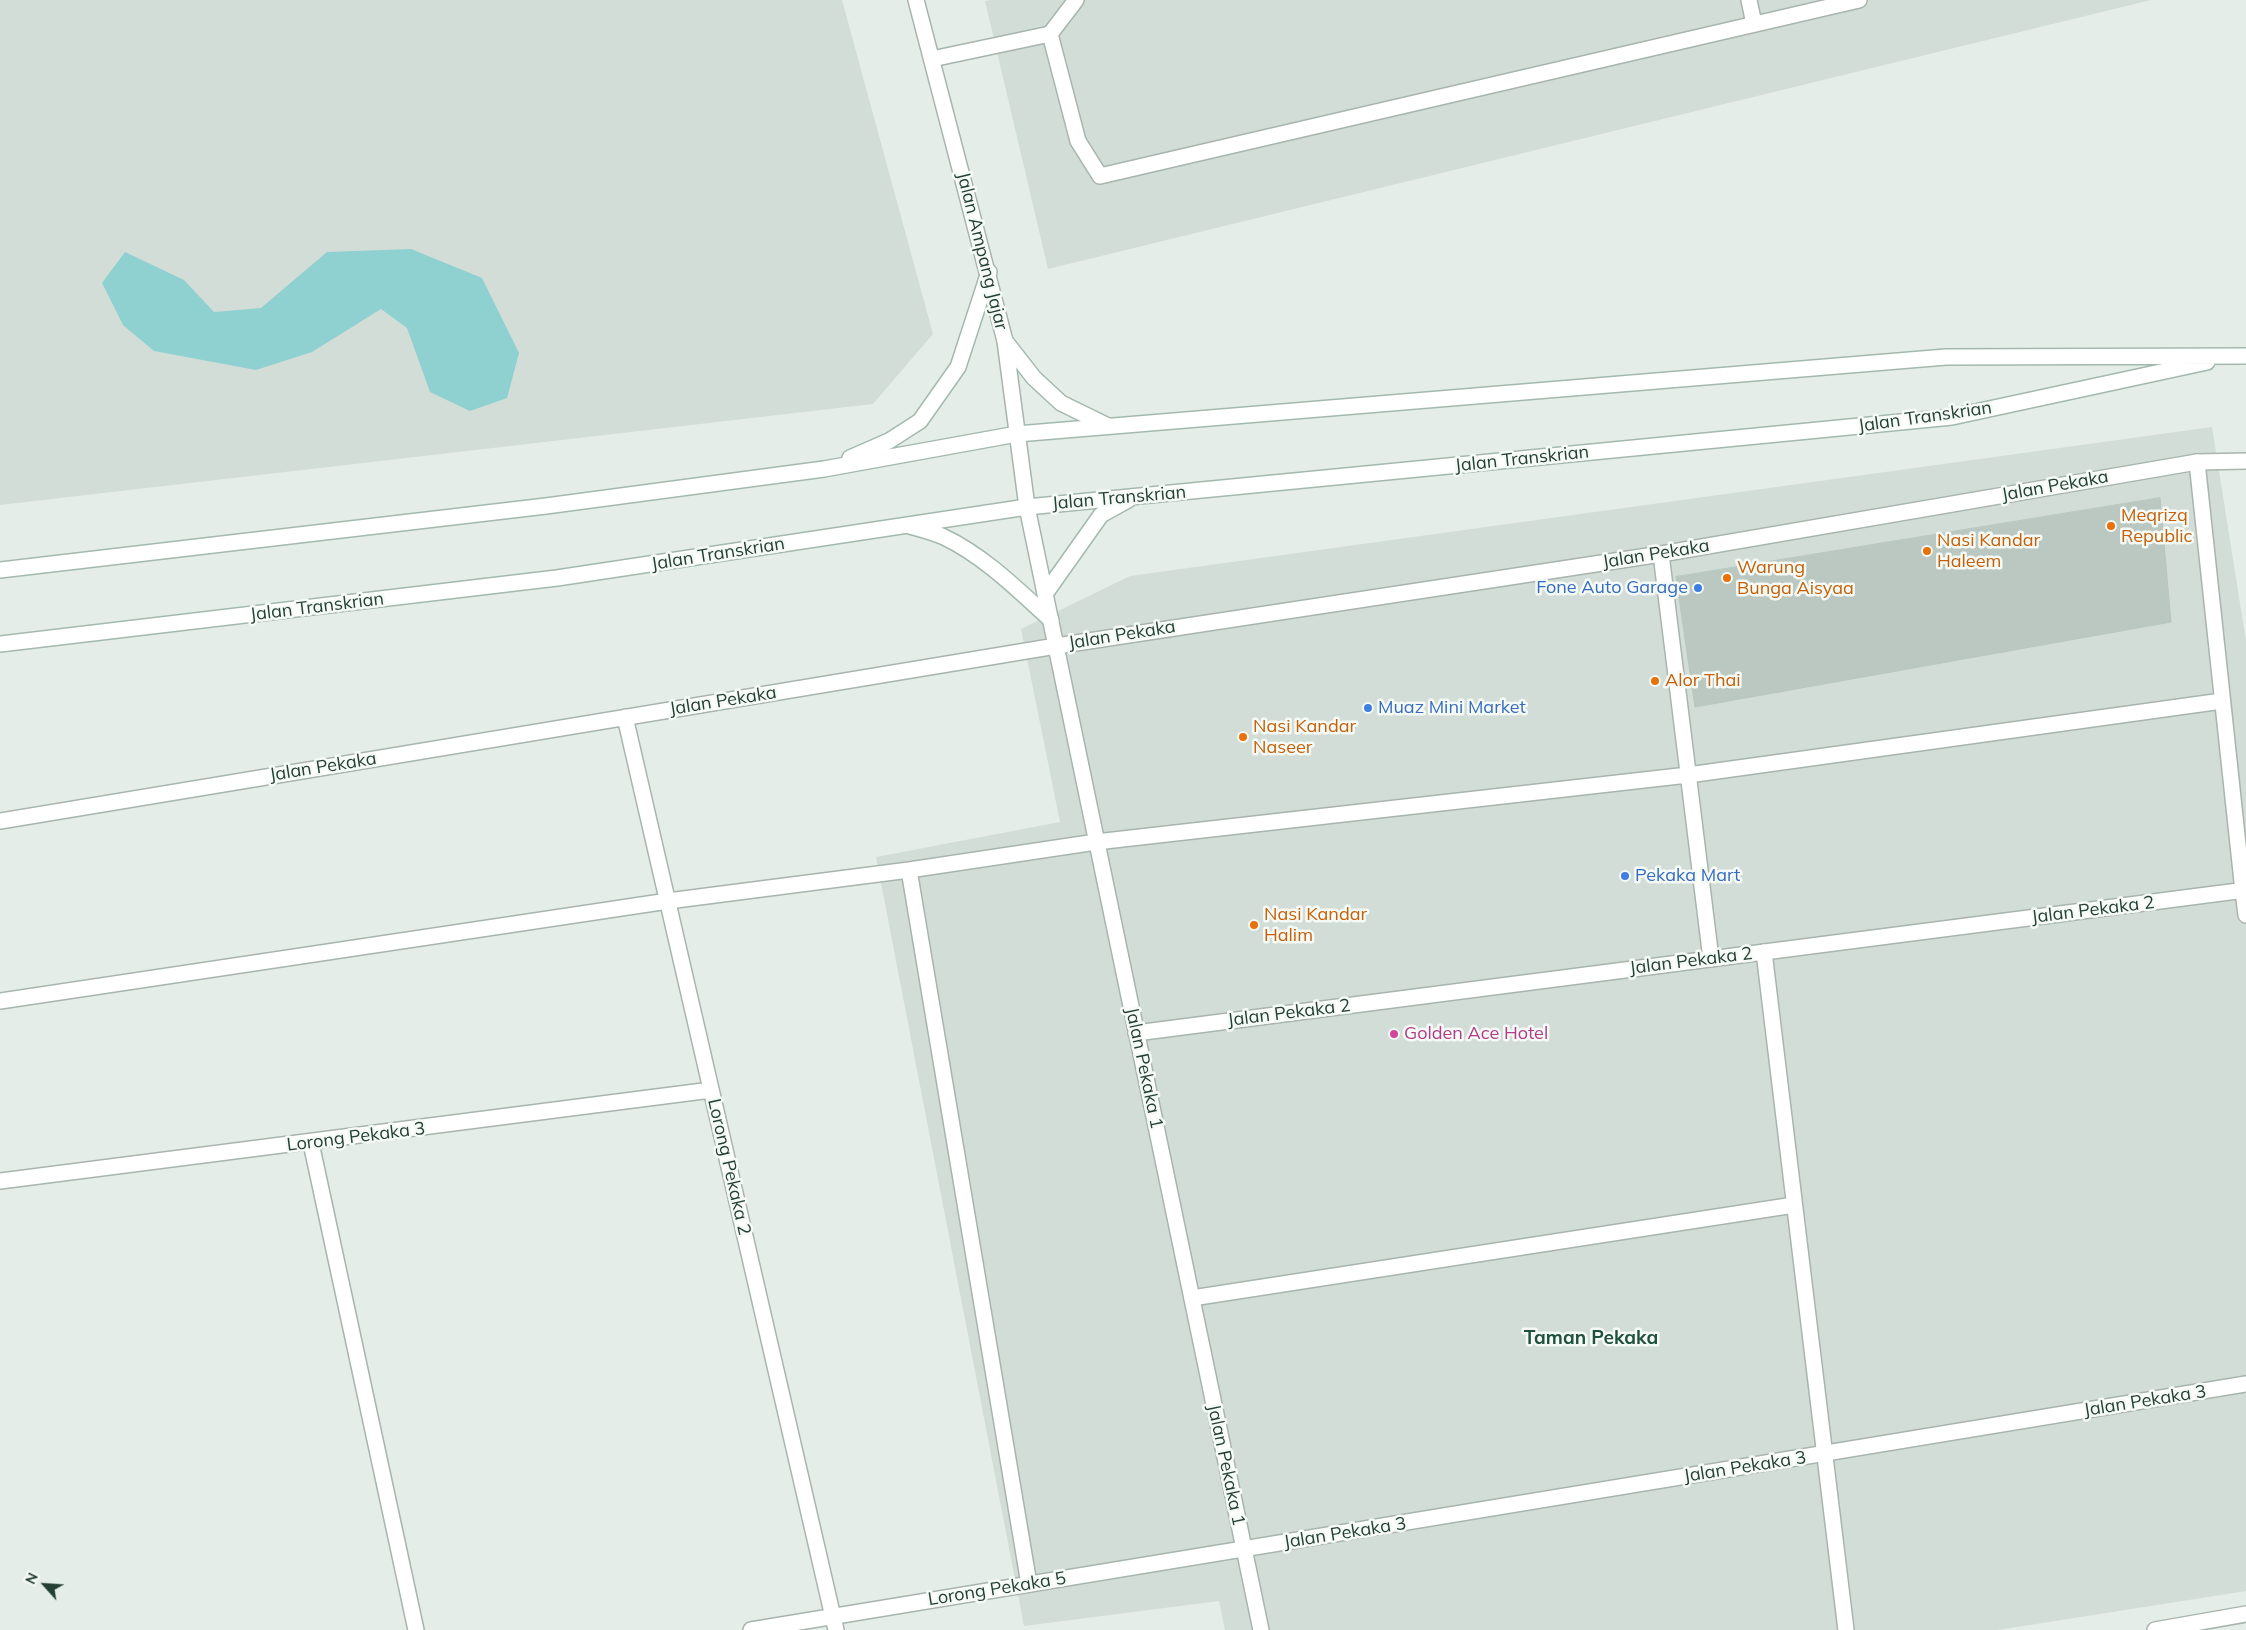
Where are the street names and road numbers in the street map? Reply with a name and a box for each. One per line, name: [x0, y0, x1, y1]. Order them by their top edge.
street label: Jalan Ampang Jajar: [952, 170, 1012, 332]
street label: Jalan Transkrian: [1857, 397, 1993, 437]
street label: Jalan Transkrian: [1454, 441, 1590, 477]
street label: Jalan Pekaka: [2000, 466, 2110, 506]
street label: Jalan Transkrian: [1051, 481, 1187, 515]
street label: Jalan Transkrian: [650, 533, 786, 575]
street label: Jalan Pekaka: [1601, 535, 1711, 573]
street label: Jalan Transkrian: [249, 588, 385, 626]
street label: Jalan Pekaka: [1067, 616, 1177, 654]
street label: Jalan Pekaka: [668, 682, 778, 720]
street label: Jalan Pekaka: [268, 748, 378, 786]
street label: Jalan Pekaka 2: [2030, 892, 2156, 928]
street label: Jalan Pekaka 2: [1628, 943, 1754, 979]
street label: Jalan Pekaka 2: [1226, 995, 1352, 1031]
street label: Jalan Pekaka 1: [1121, 1005, 1167, 1131]
street label: Lorong Pekaka 2: [703, 1097, 755, 1237]
street label: Lorong Pekaka 3: [286, 1118, 426, 1156]
street label: Jalan Pekaka 3: [2082, 1381, 2208, 1421]
street label: Jalan Pekaka 1: [1203, 1402, 1249, 1528]
street label: Jalan Pekaka 3: [1682, 1447, 1808, 1487]
street label: Jalan Pekaka 3: [1282, 1513, 1408, 1553]
street label: Lorong Pekaka 5: [926, 1567, 1068, 1611]

